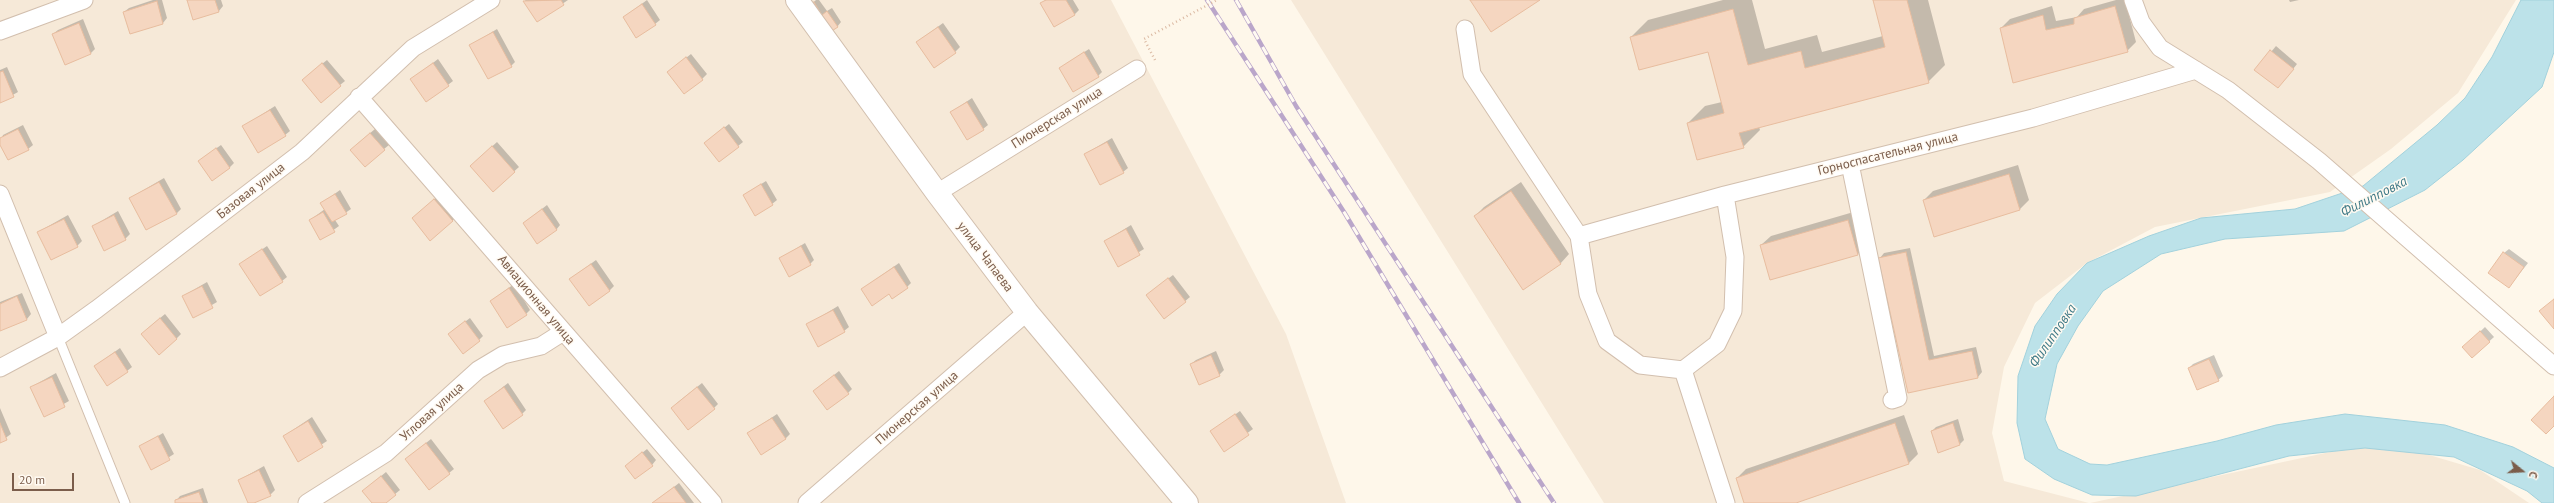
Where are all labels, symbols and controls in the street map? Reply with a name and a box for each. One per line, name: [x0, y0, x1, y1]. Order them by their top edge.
street label: Пионерская улица: [1009, 84, 1105, 152]
street label: Горноспасательная улица: [1816, 129, 1960, 179]
street label: Базовая улица: [214, 160, 288, 222]
water label: Филипповка: [2338, 173, 2410, 221]
street label: улица Чапаева: [954, 219, 1016, 295]
street label: Авиационная улица: [494, 252, 578, 348]
water label: Филипповка: [2026, 301, 2080, 371]
street label: Пионерская улица: [872, 368, 962, 448]
street label: Угловая улица: [397, 379, 467, 445]
north arrow: [2502, 451, 2542, 491]
scale bar: [14, 465, 76, 491]
text: С: [2526, 470, 2541, 480]
text: 20 m: [19, 472, 45, 487]

